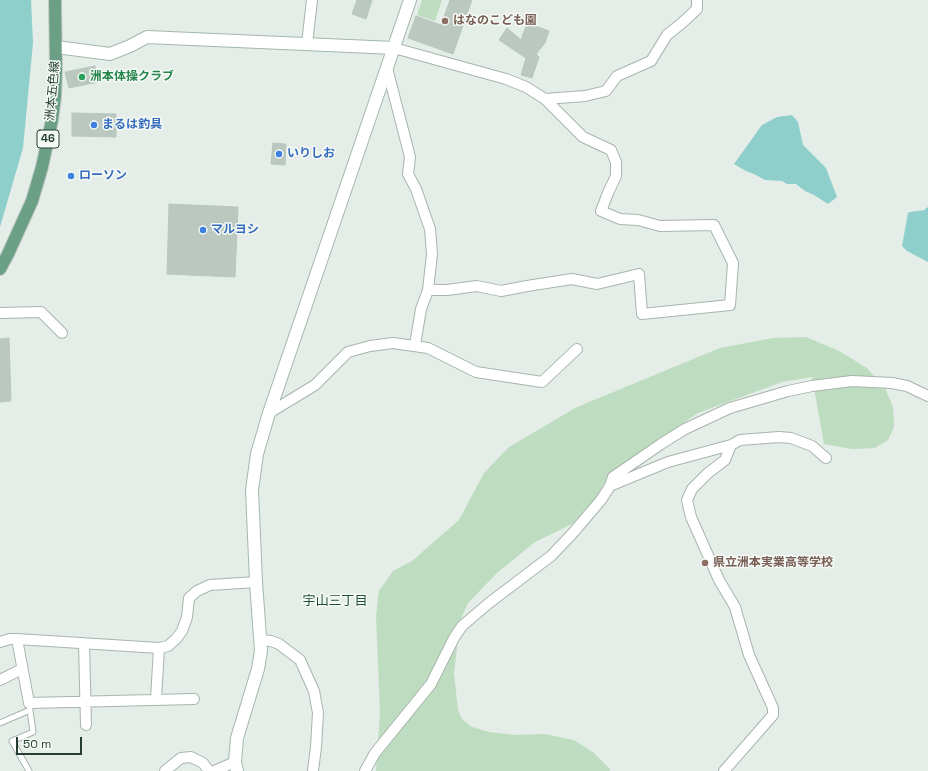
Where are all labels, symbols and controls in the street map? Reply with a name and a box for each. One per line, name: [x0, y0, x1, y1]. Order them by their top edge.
place label: はなのこども園: [453, 14, 537, 28]
marker: はなのこども園: [440, 16, 450, 26]
street label: 洲本五色線: [43, 60, 63, 122]
place label: 洲本体操クラブ: [90, 70, 174, 84]
marker: 洲本体操クラブ: [77, 72, 87, 82]
place label: まるは釣具: [102, 118, 162, 132]
marker: まるは釣具: [89, 120, 99, 130]
road number: 46: [37, 130, 59, 148]
place label: いりしお: [287, 147, 335, 161]
marker: いりしお: [274, 149, 284, 159]
place label: ローソン: [79, 169, 127, 183]
marker: ローソン: [66, 171, 76, 181]
place label: マルヨシ: [211, 223, 259, 237]
marker: マルヨシ: [198, 225, 208, 235]
place label: 県立洲本実業高等学校: [713, 556, 833, 570]
marker: 県立洲本実業高等学校: [700, 558, 710, 568]
district label: 宇山三丁目: [303, 593, 367, 609]
scale bar: [18, 729, 84, 755]
text: 50 m: [23, 736, 51, 752]

